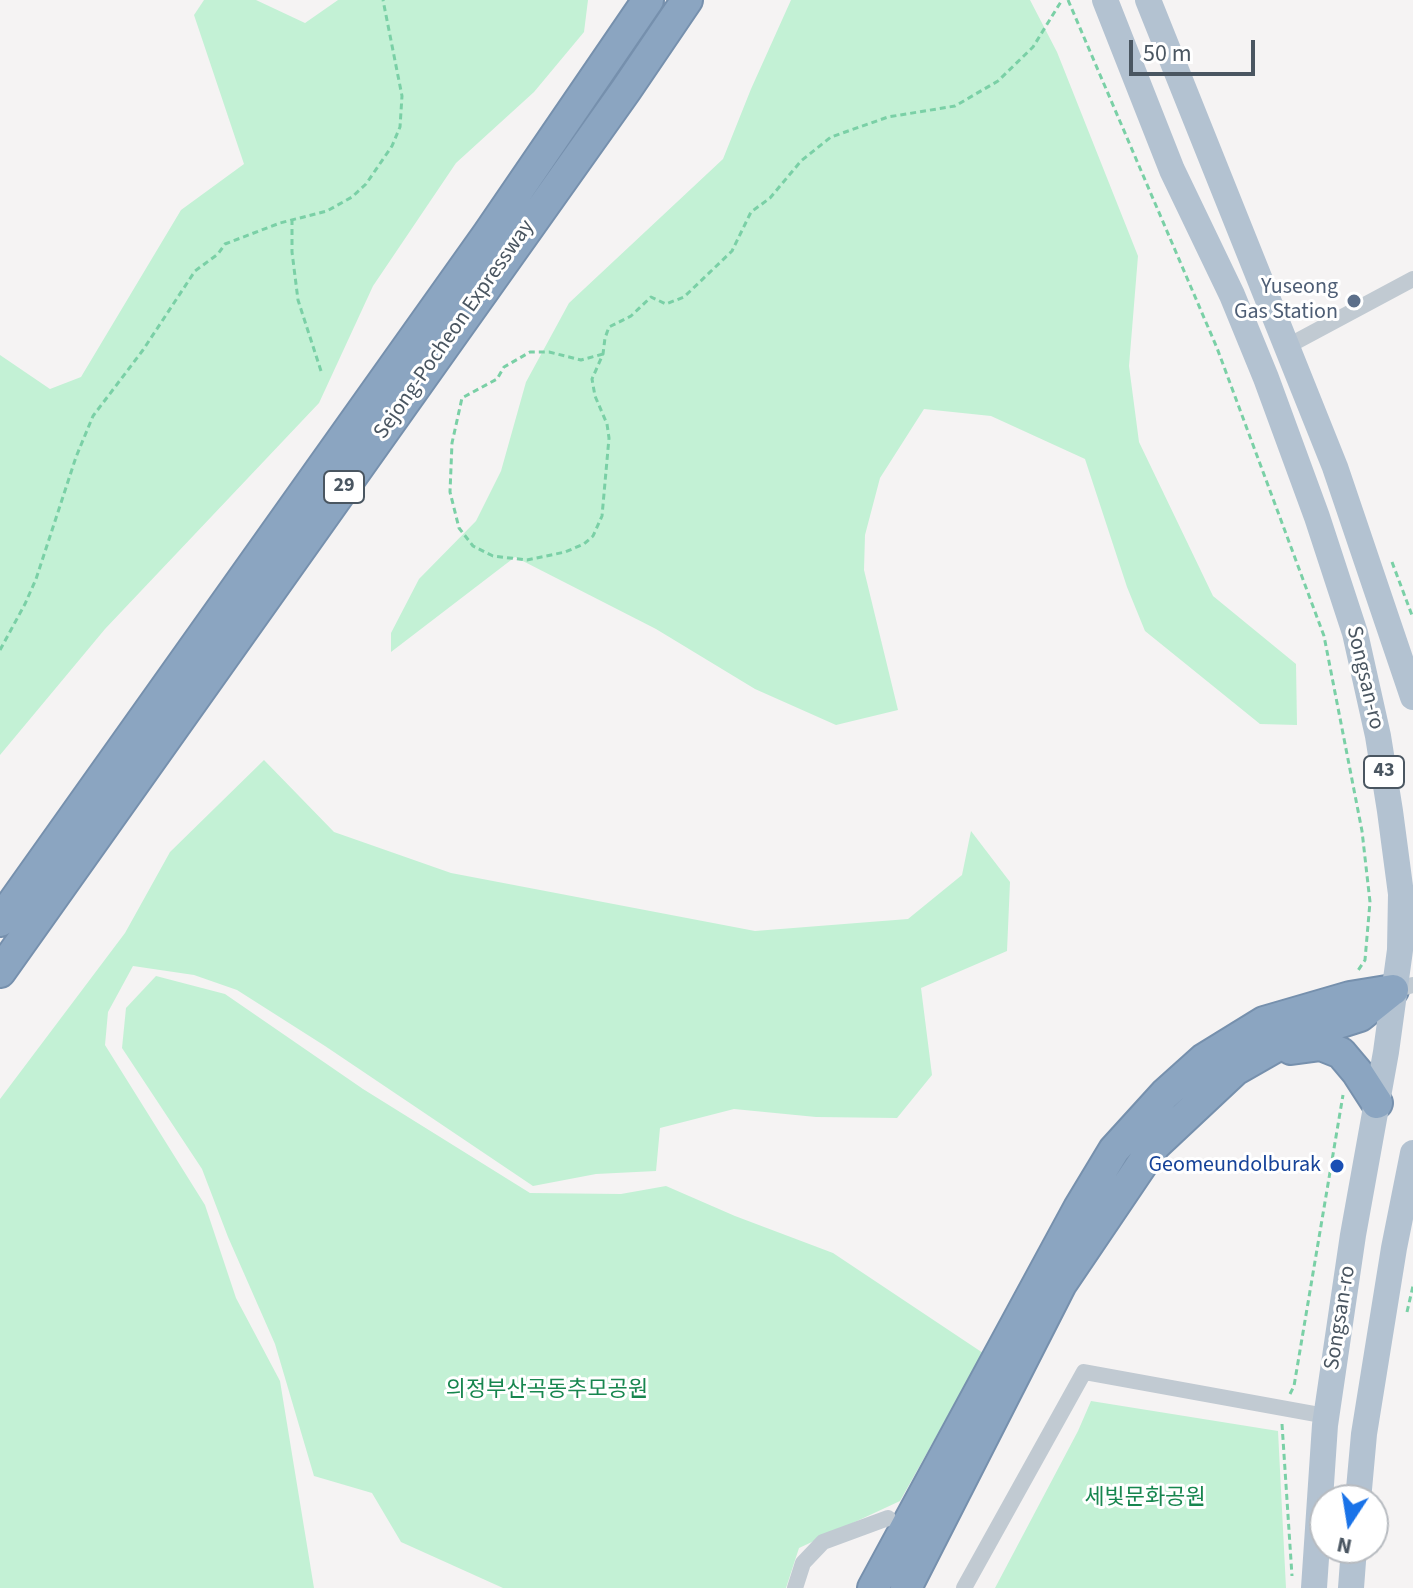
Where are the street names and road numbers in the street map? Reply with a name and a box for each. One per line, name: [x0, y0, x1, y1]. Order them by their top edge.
street label: Sejong-Pocheon Expressway: [369, 215, 541, 445]
road number: 29: [324, 471, 364, 503]
street label: Songsan-ro: [1339, 624, 1389, 732]
road number: 43: [1364, 756, 1404, 788]
street label: Songsan-ro: [1320, 1264, 1362, 1372]

